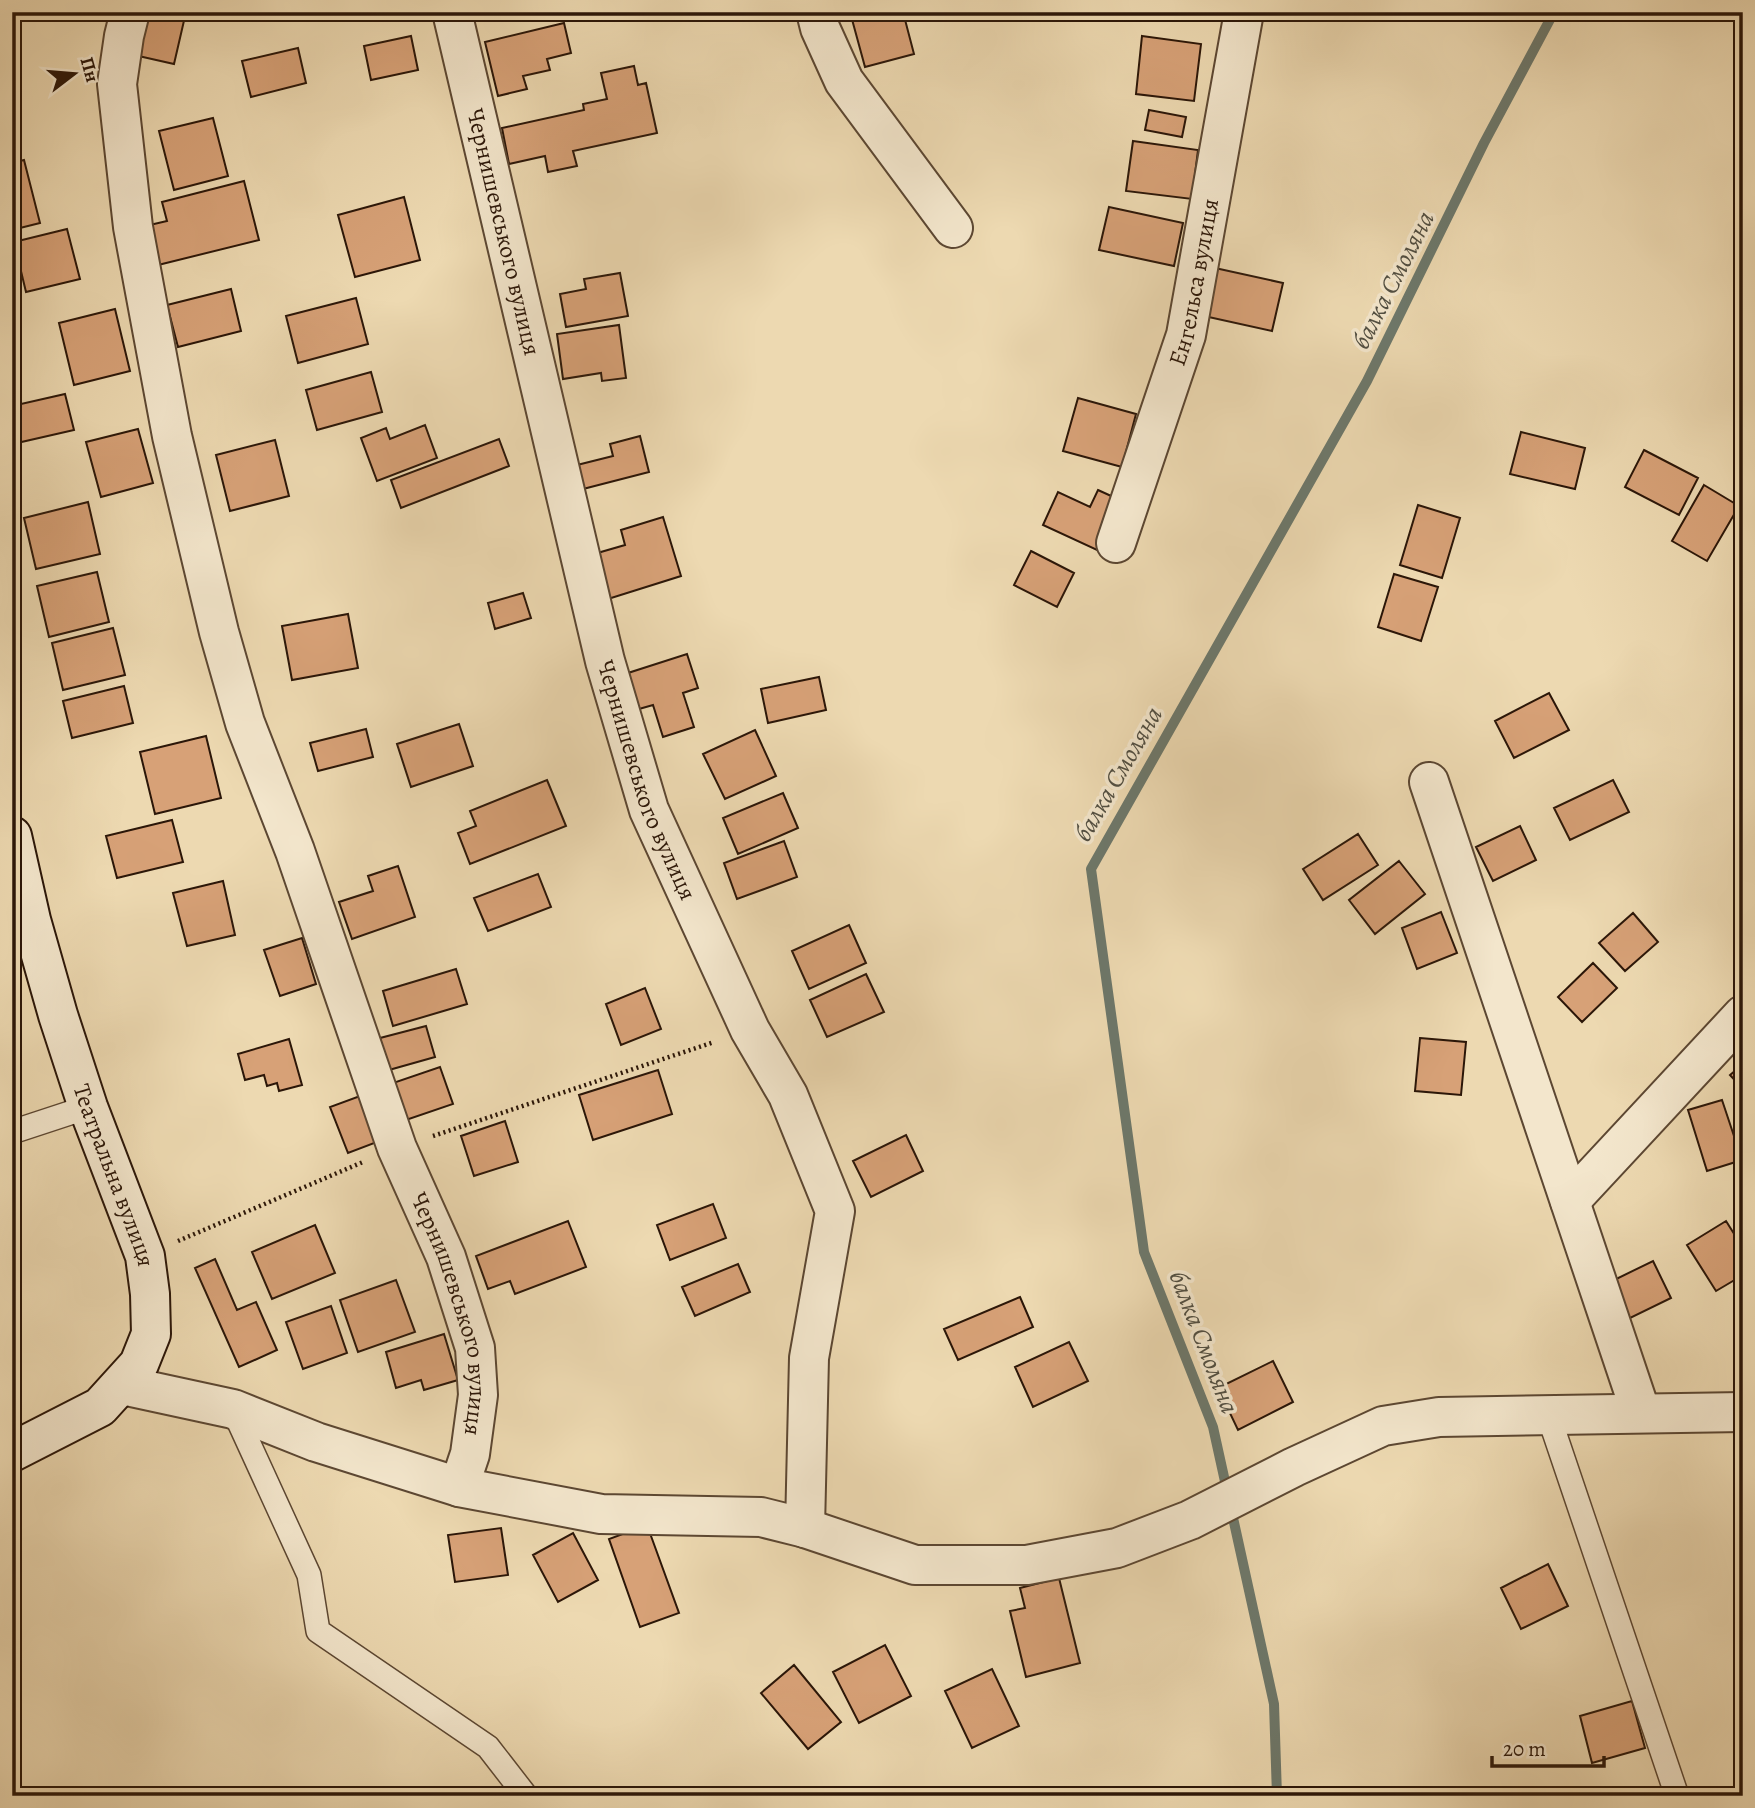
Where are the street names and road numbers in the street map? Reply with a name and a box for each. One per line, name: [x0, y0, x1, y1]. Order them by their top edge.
street label: Чернишевського вулиця: [459, 105, 548, 359]
street label: Енгельса вулиця: [1161, 196, 1226, 370]
street label: Чернишевського вулиця: [590, 656, 704, 905]
street label: Театральна вулиця: [66, 1080, 162, 1269]
street label: Чернишевського вулиця: [403, 1187, 494, 1438]

